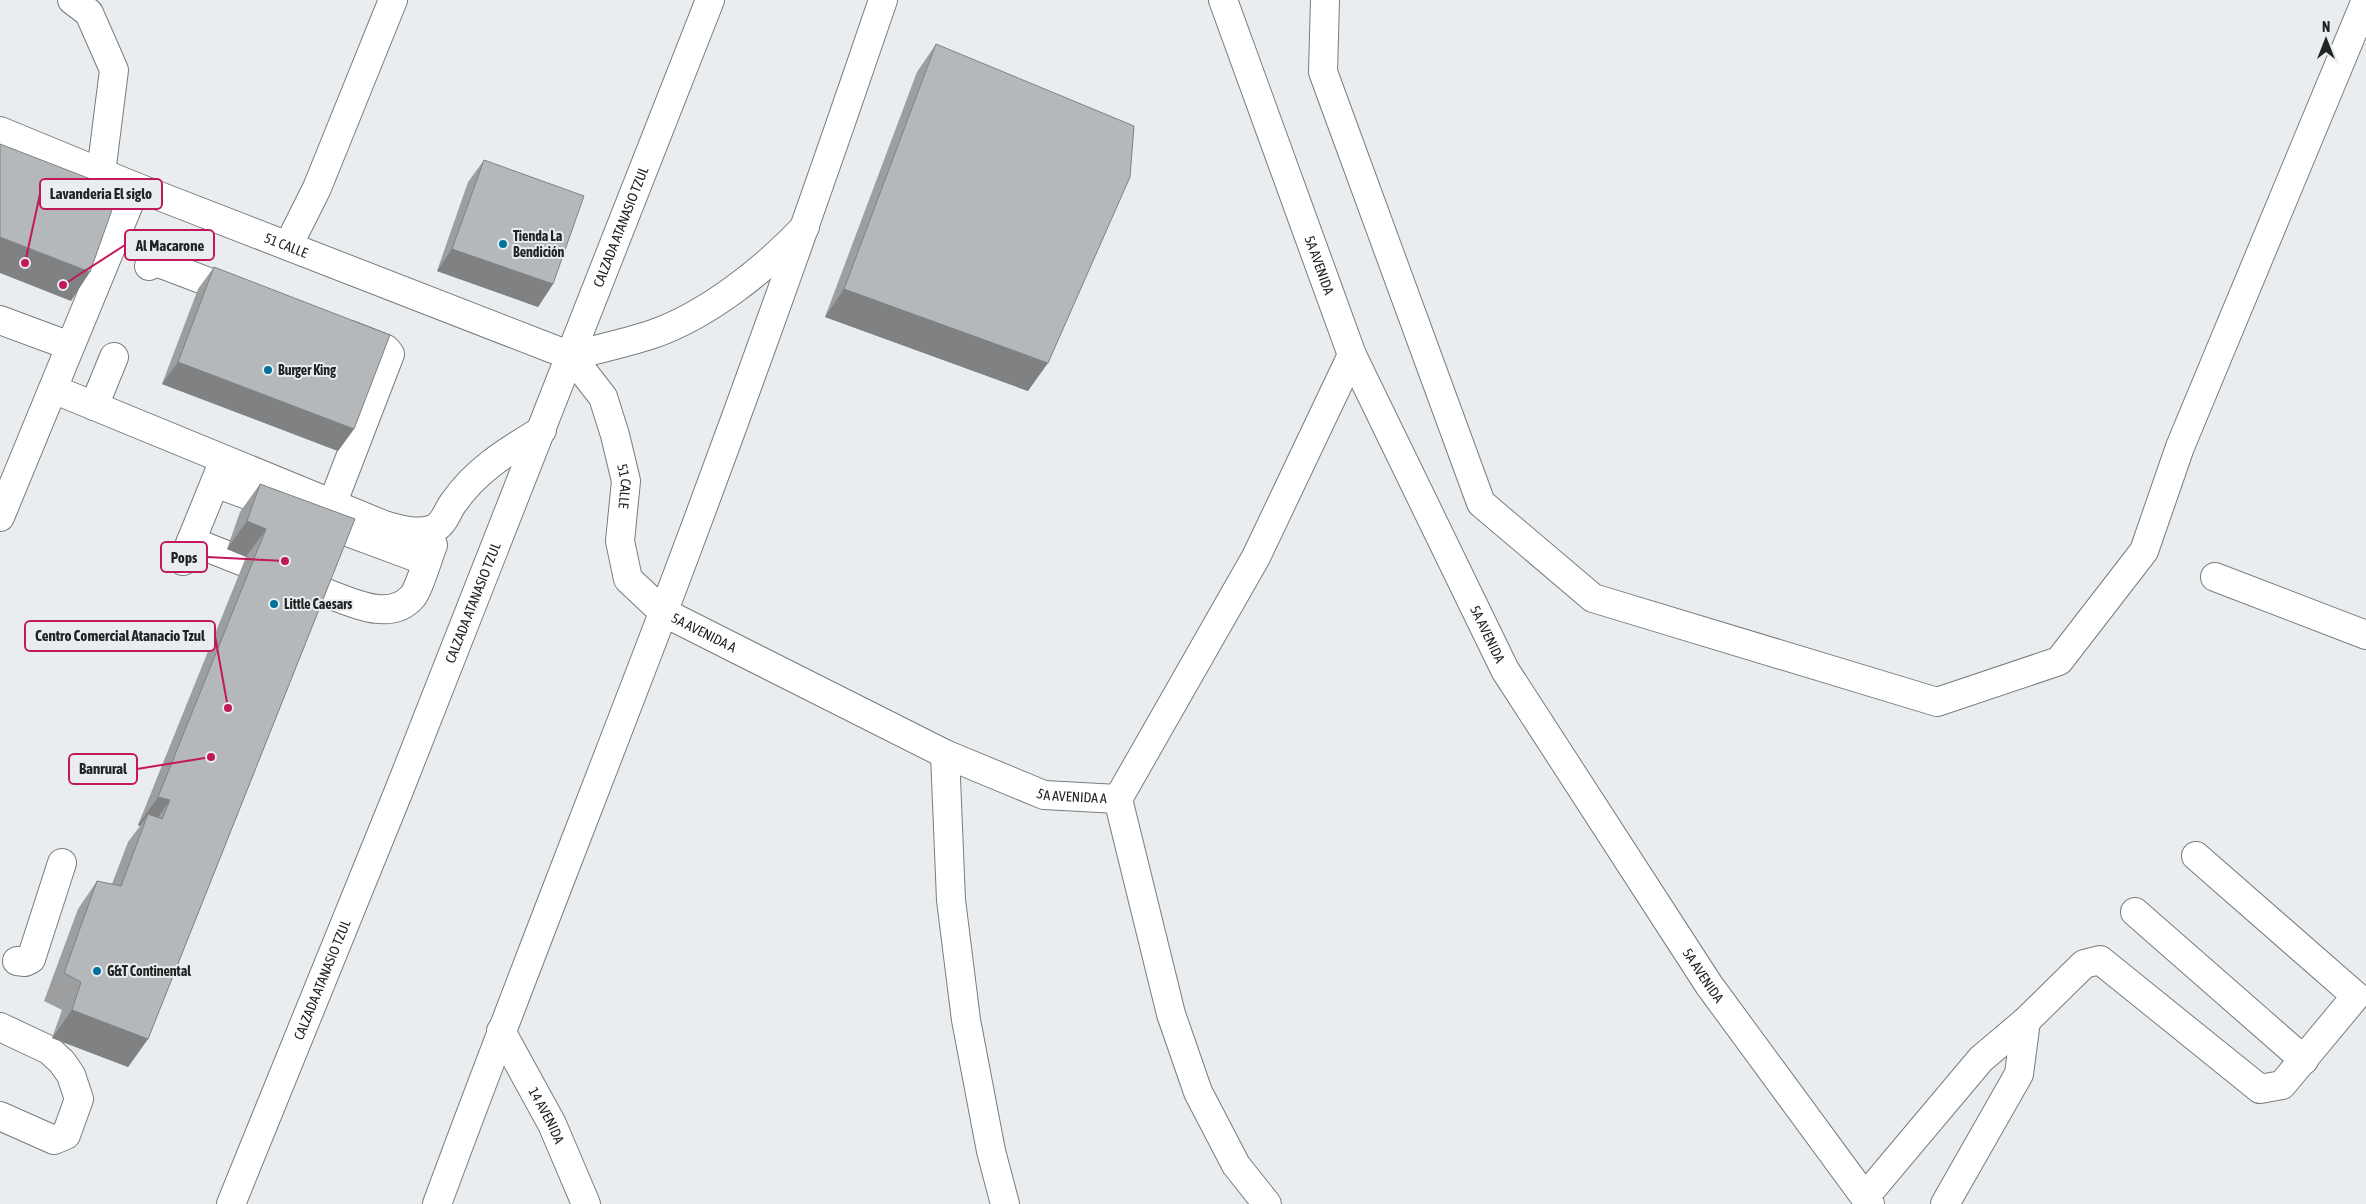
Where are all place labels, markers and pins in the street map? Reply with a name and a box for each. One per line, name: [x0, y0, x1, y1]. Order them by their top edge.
callout: Lavanderia El siglo: [40, 179, 162, 209]
place label: Tienda La Bendición: [513, 228, 565, 260]
callout: Al Macarone: [125, 230, 214, 260]
marker: Tienda La Bendición: [497, 238, 509, 250]
place label: Burger King: [278, 362, 337, 378]
marker: Burger King: [262, 364, 274, 376]
callout: Pops: [161, 542, 207, 572]
place label: Little Caesars: [284, 596, 352, 612]
marker: Little Caesars: [268, 598, 280, 610]
callout: Centro Comercial Atanacio Tzul: [25, 621, 215, 651]
callout: Banrural: [69, 754, 137, 784]
place label: G&T Continental: [107, 963, 191, 979]
marker: G&T Continental: [91, 965, 103, 977]

